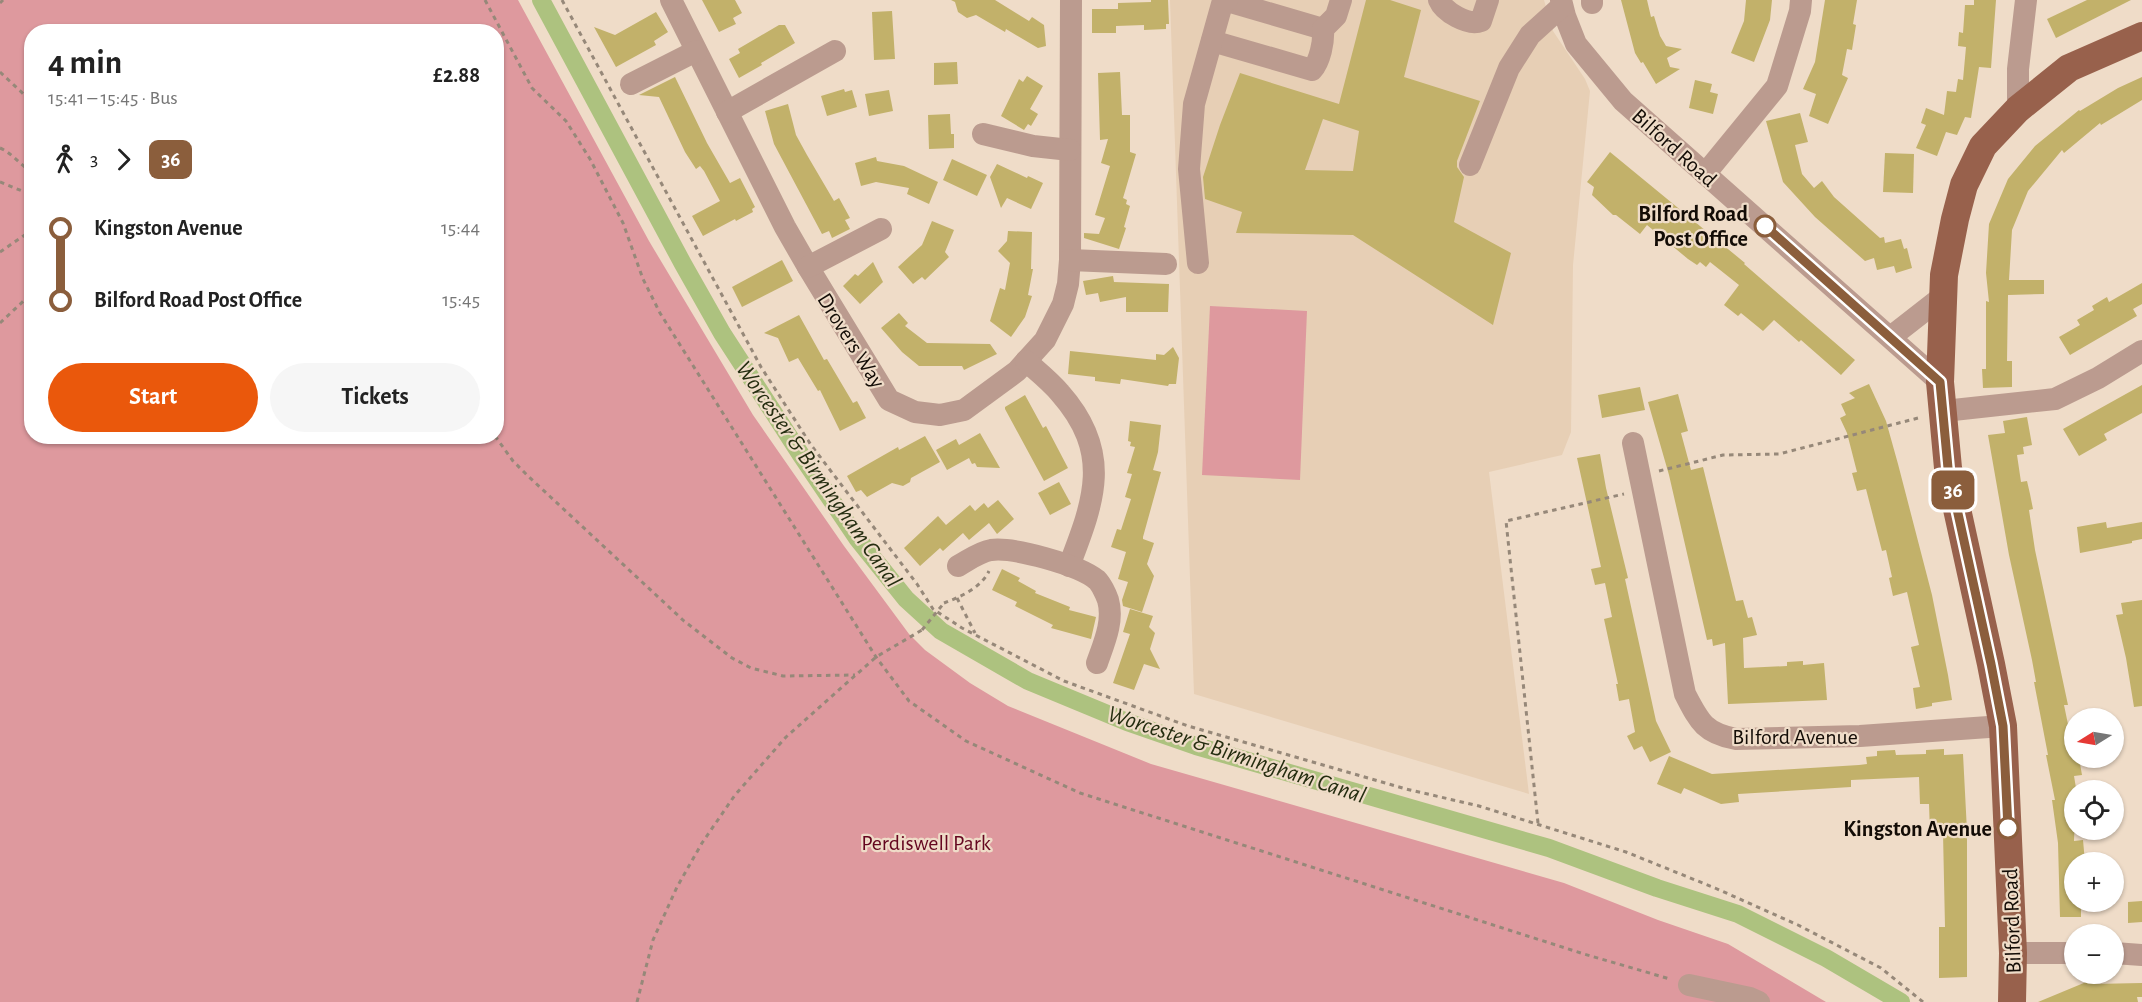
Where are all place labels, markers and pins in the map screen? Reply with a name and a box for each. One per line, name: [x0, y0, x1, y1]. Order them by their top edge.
place label: Bilford Road Post Office: [1638, 203, 1748, 250]
marker: Bilford Road Post Office: [1754, 215, 1776, 237]
marker: Kingston Avenue: [1997, 817, 2019, 839]
place label: Kingston Avenue: [1843, 818, 1992, 840]

